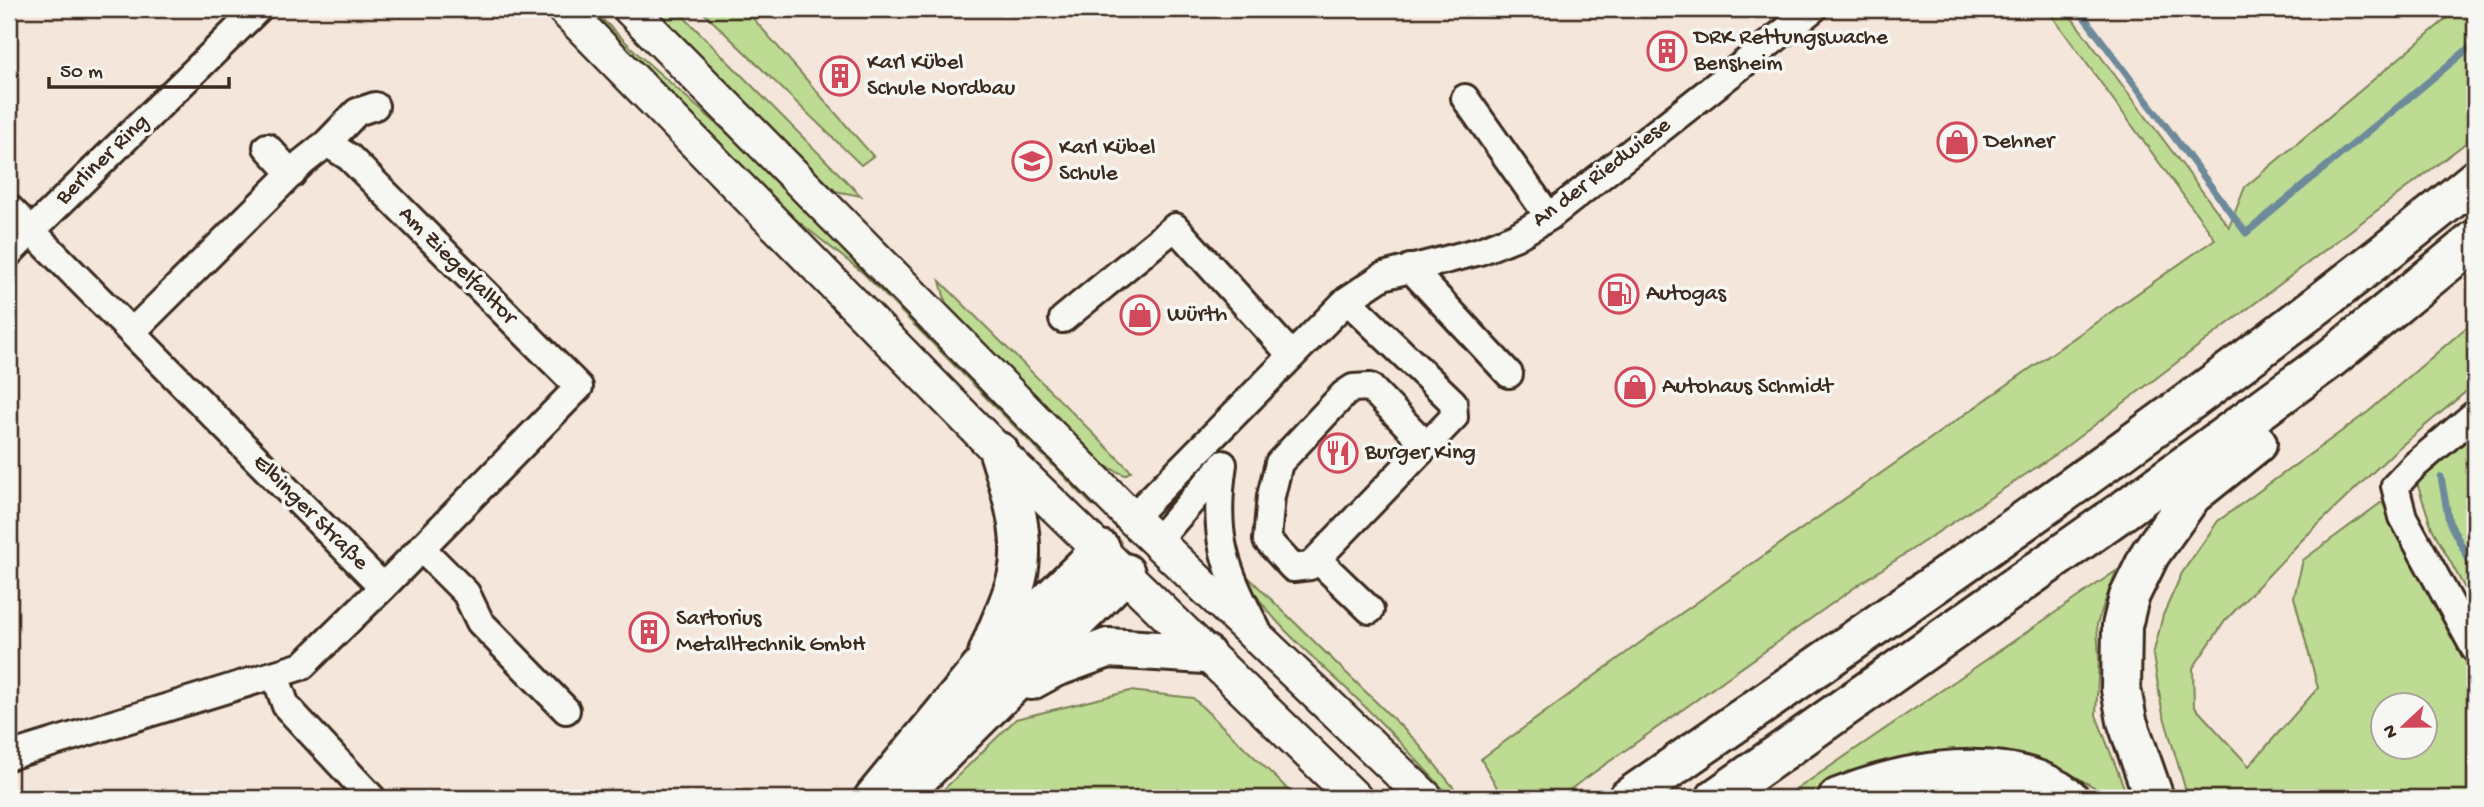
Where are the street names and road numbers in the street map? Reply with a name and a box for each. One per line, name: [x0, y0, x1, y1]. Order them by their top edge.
street label: Berliner Ring: [50, 109, 155, 212]
street label: An der Riedwiese: [1527, 112, 1677, 234]
street label: Am Ziegelfalltor: [392, 201, 523, 332]
street label: Elbinger Straße: [246, 449, 374, 577]

